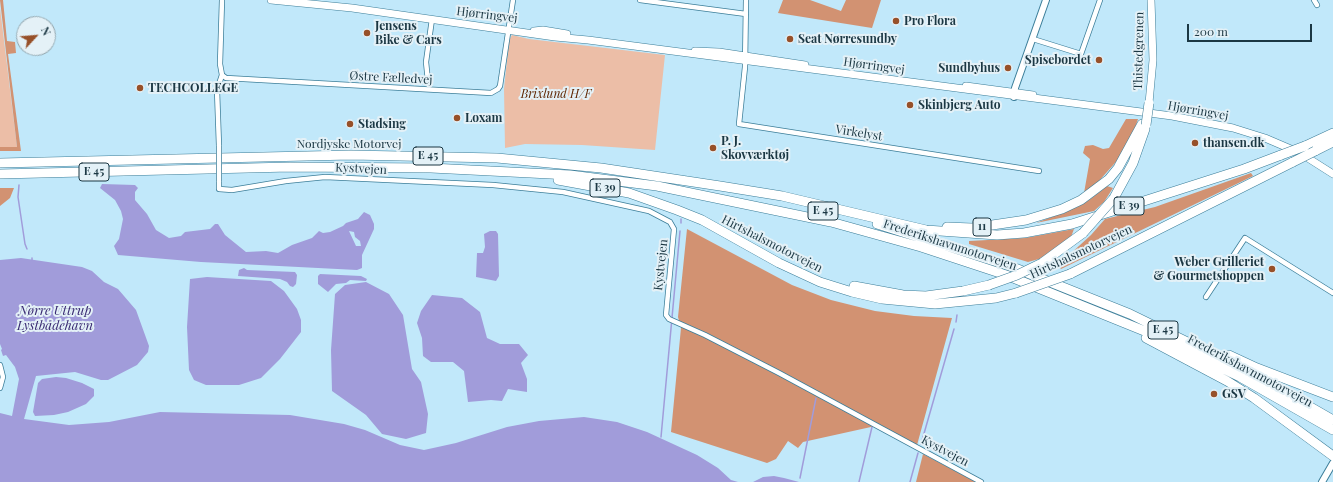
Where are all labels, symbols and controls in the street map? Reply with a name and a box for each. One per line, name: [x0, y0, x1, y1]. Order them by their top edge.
street label: Hjørringvej: [456, 4, 518, 26]
street label: Thistedgrenen: [1131, 12, 1147, 90]
place label: Pro Flora: [904, 14, 956, 28]
north arrow: [16, 16, 56, 56]
marker: Pro Flora: [891, 16, 901, 26]
scale bar: [1189, 16, 1314, 42]
place label: Jensens Bike & Cars: [375, 19, 442, 47]
text: 200 m: [1194, 23, 1228, 39]
text: N: [38, 24, 55, 38]
marker: Jensens Bike & Cars: [362, 28, 372, 38]
place label: Seat Nørresundby: [798, 32, 897, 46]
marker: Seat Nørresundby: [785, 34, 795, 44]
place label: Spisebordet: [1025, 53, 1091, 67]
street label: Hjørringvej: [843, 55, 905, 77]
marker: Spisebordet: [1094, 55, 1104, 65]
place label: Sundbyhus: [938, 61, 1000, 75]
marker: Sundbyhus: [1003, 63, 1013, 73]
street label: Østre Fælledvej: [349, 69, 433, 87]
place label: TECHCOLLEGE: [148, 81, 238, 95]
marker: TECHCOLLEGE: [135, 83, 145, 93]
park label: Brixlund H/F: [521, 87, 591, 101]
place label: Skinbjerg Auto: [918, 98, 1001, 112]
street label: Hjørringvej: [1167, 99, 1229, 123]
marker: Skinbjerg Auto: [905, 100, 915, 110]
place label: Loxam: [465, 111, 502, 125]
marker: Loxam: [452, 113, 462, 123]
place label: Stadsing: [358, 117, 406, 131]
marker: Stadsing: [345, 119, 355, 129]
street label: Virkelyst: [835, 122, 883, 144]
place label: P. J. Skovværktøj: [721, 134, 789, 162]
place label: thansen.dk: [1203, 136, 1264, 150]
street label: Nordjyske Motorvej: [297, 137, 401, 151]
marker: thansen.dk: [1190, 138, 1200, 148]
marker: P. J. Skovværktøj: [708, 143, 718, 153]
road number: E 45: [413, 147, 443, 165]
street label: Kystvejen: [335, 160, 387, 178]
road number: E 45: [79, 163, 109, 181]
road number: E 39: [590, 179, 620, 197]
road number: E 39: [1114, 197, 1144, 215]
road number: E 45: [808, 202, 838, 220]
street label: Hirtshalsmotorvejen: [719, 212, 825, 276]
street label: Frederikshavnmotorvejen: [881, 217, 1019, 273]
road number: 11: [973, 218, 991, 236]
street label: Hirtshalsmotorvejen: [1028, 222, 1134, 282]
street label: Kystvejen: [651, 239, 671, 291]
place label: Weber Grilleriet & Gourmetshoppen: [1153, 255, 1264, 283]
marker: Weber Grilleriet & Gourmetshoppen: [1267, 264, 1277, 274]
water label: Nørre Uttrup Lystbådehavn: [17, 303, 93, 334]
road number: E 45: [1148, 321, 1178, 339]
street label: Frederikshavnmotorvejen: [1185, 332, 1315, 410]
place label: GSV: [1222, 387, 1246, 401]
marker: GSV: [1209, 389, 1219, 399]
street label: Kystvejen: [919, 433, 971, 469]

